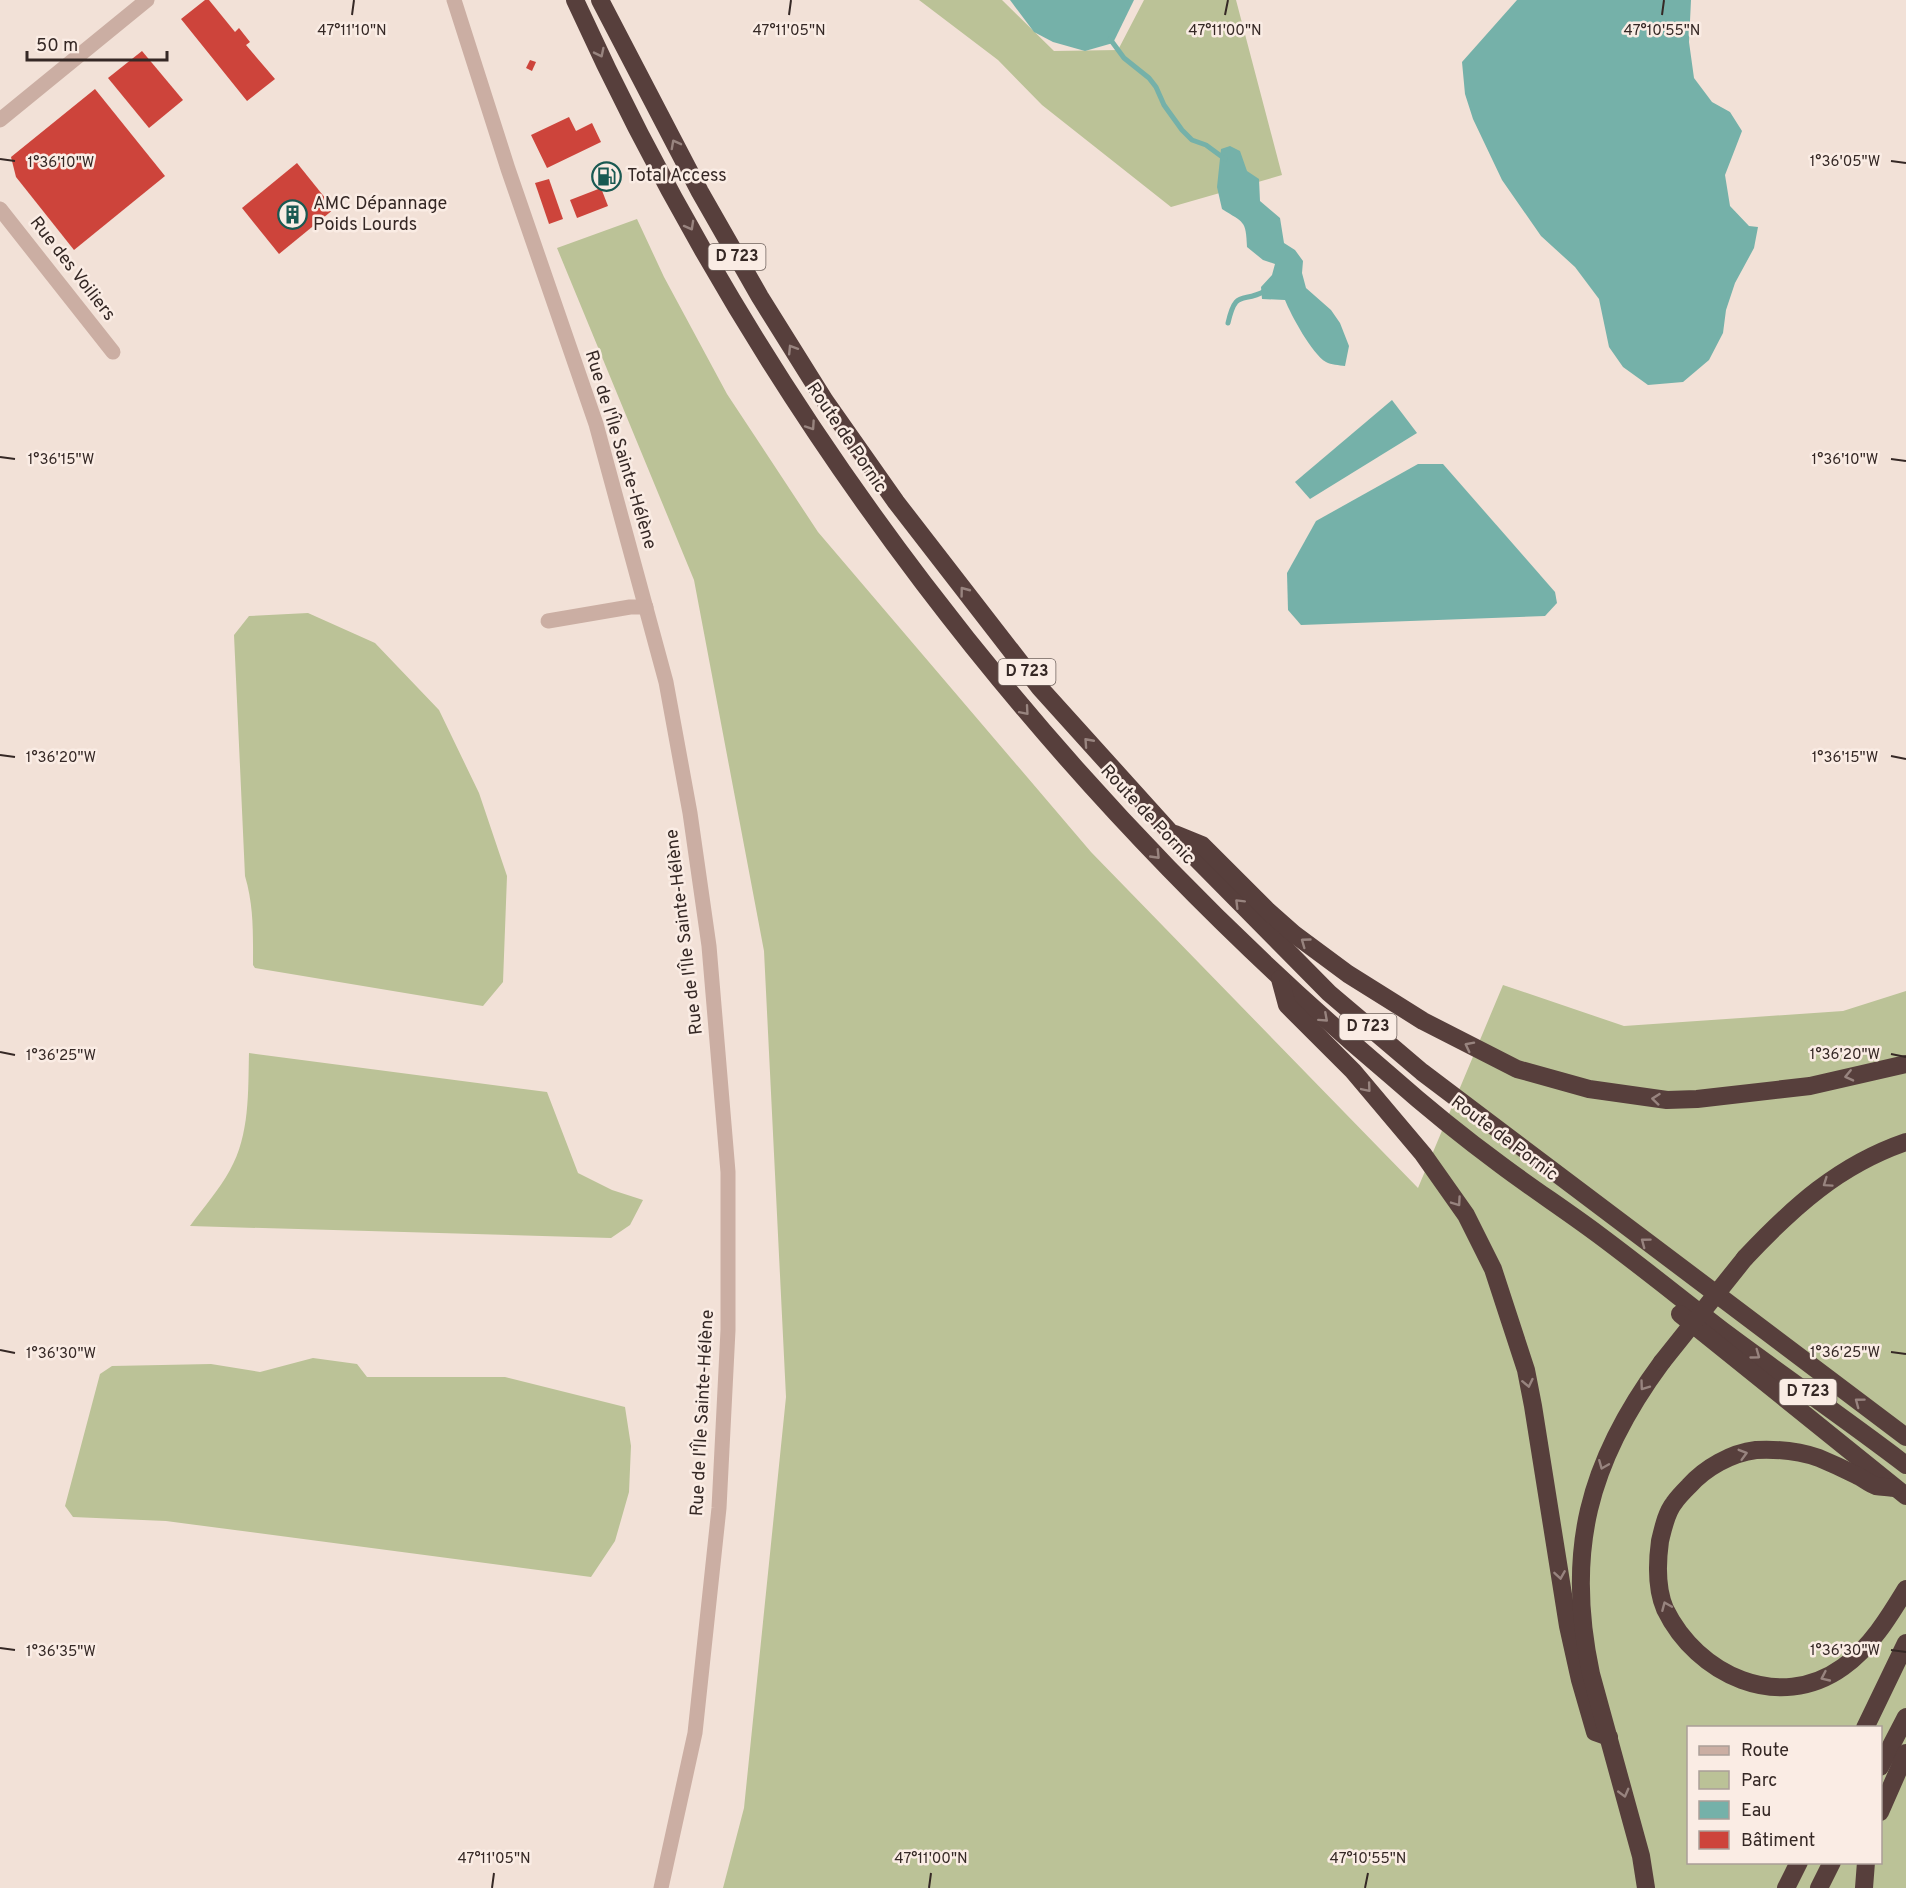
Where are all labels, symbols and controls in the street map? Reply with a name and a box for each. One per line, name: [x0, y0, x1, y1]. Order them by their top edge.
text: 47°11'10"N: [317, 22, 387, 41]
text: 47°11'05"N: [752, 22, 826, 41]
text: 47°11'00"N: [1188, 22, 1262, 41]
text: 47°10'55"N: [1624, 22, 1700, 41]
scale bar: [27, 24, 166, 62]
text: 50 m: [36, 35, 78, 58]
one-way arrow: [592, 46, 604, 57]
one-way arrow: [671, 139, 682, 150]
text: 1°36'05"W: [1810, 153, 1880, 172]
text: 1°36'10"W: [28, 154, 94, 173]
fuel station icon: Total Access: [590, 160, 622, 192]
place label: Total Access: [627, 165, 727, 188]
place label: AMC Dépannage Poids Lourds: [313, 193, 447, 237]
building icon: AMC Dépannage Poids Lourds: [276, 198, 308, 230]
street label: Rue des Voiliers: [24, 212, 120, 326]
one-way arrow: [682, 220, 694, 230]
road number: D 723: [708, 244, 766, 270]
one-way arrow: [788, 345, 800, 355]
street label: Rue de l'Île Sainte-Hélène: [579, 347, 663, 552]
street label: Route de Pornic: [801, 378, 891, 498]
one-way arrow: [804, 419, 815, 430]
text: 1°36'15"W: [28, 451, 94, 470]
text: 1°36'10"W: [1812, 451, 1878, 470]
one-way arrow: [961, 587, 972, 598]
road number: D 723: [998, 659, 1056, 685]
one-way arrow: [1018, 704, 1029, 715]
one-way arrow: [1084, 738, 1095, 748]
text: 1°36'20"W: [26, 749, 96, 768]
text: 1°36'15"W: [1812, 749, 1878, 768]
street label: Route de Pornic: [1095, 760, 1199, 870]
street label: Rue de l'Île Sainte-Hélène: [659, 828, 709, 1036]
one-way arrow: [1149, 849, 1160, 859]
one-way arrow: [1235, 900, 1246, 911]
one-way arrow: [1300, 938, 1311, 949]
one-way arrow: [1317, 1011, 1327, 1022]
road number: D 723: [1340, 1014, 1396, 1040]
one-way arrow: [1465, 1042, 1476, 1054]
text: 1°36'20"W: [1810, 1046, 1880, 1065]
text: 1°36'25"W: [26, 1047, 96, 1066]
one-way arrow: [1844, 1069, 1854, 1082]
one-way arrow: [1360, 1081, 1371, 1092]
street label: Route de Pornic: [1446, 1091, 1562, 1187]
one-way arrow: [1651, 1093, 1660, 1105]
one-way arrow: [1823, 1175, 1834, 1186]
one-way arrow: [1450, 1196, 1461, 1207]
one-way arrow: [1641, 1239, 1652, 1250]
street label: Rue de l'Île Sainte-Hélène: [684, 1309, 720, 1517]
text: 1°36'25"W: [1810, 1344, 1880, 1363]
text: 1°36'30"W: [26, 1345, 96, 1364]
one-way arrow: [1750, 1348, 1761, 1359]
one-way arrow: [1521, 1377, 1534, 1387]
road number: D 723: [1780, 1379, 1836, 1405]
one-way arrow: [1640, 1380, 1651, 1391]
one-way arrow: [1855, 1399, 1866, 1410]
one-way arrow: [1738, 1448, 1748, 1461]
one-way arrow: [1598, 1459, 1610, 1470]
one-way arrow: [1553, 1570, 1566, 1580]
one-way arrow: [1661, 1602, 1673, 1613]
text: 1°36'30"W: [1810, 1642, 1880, 1661]
text: 1°36'35"W: [26, 1643, 96, 1662]
one-way arrow: [1820, 1669, 1831, 1681]
legend: [1687, 1726, 1882, 1864]
text: Route: [1741, 1740, 1789, 1763]
text: Parc: [1741, 1770, 1777, 1793]
one-way arrow: [1617, 1788, 1629, 1798]
text: Eau: [1741, 1800, 1771, 1823]
text: Bâtiment: [1741, 1830, 1815, 1853]
text: 47°11'05"N: [457, 1850, 531, 1869]
text: 47°11'00"N: [894, 1850, 968, 1869]
text: 47°10'55"N: [1330, 1850, 1406, 1869]

